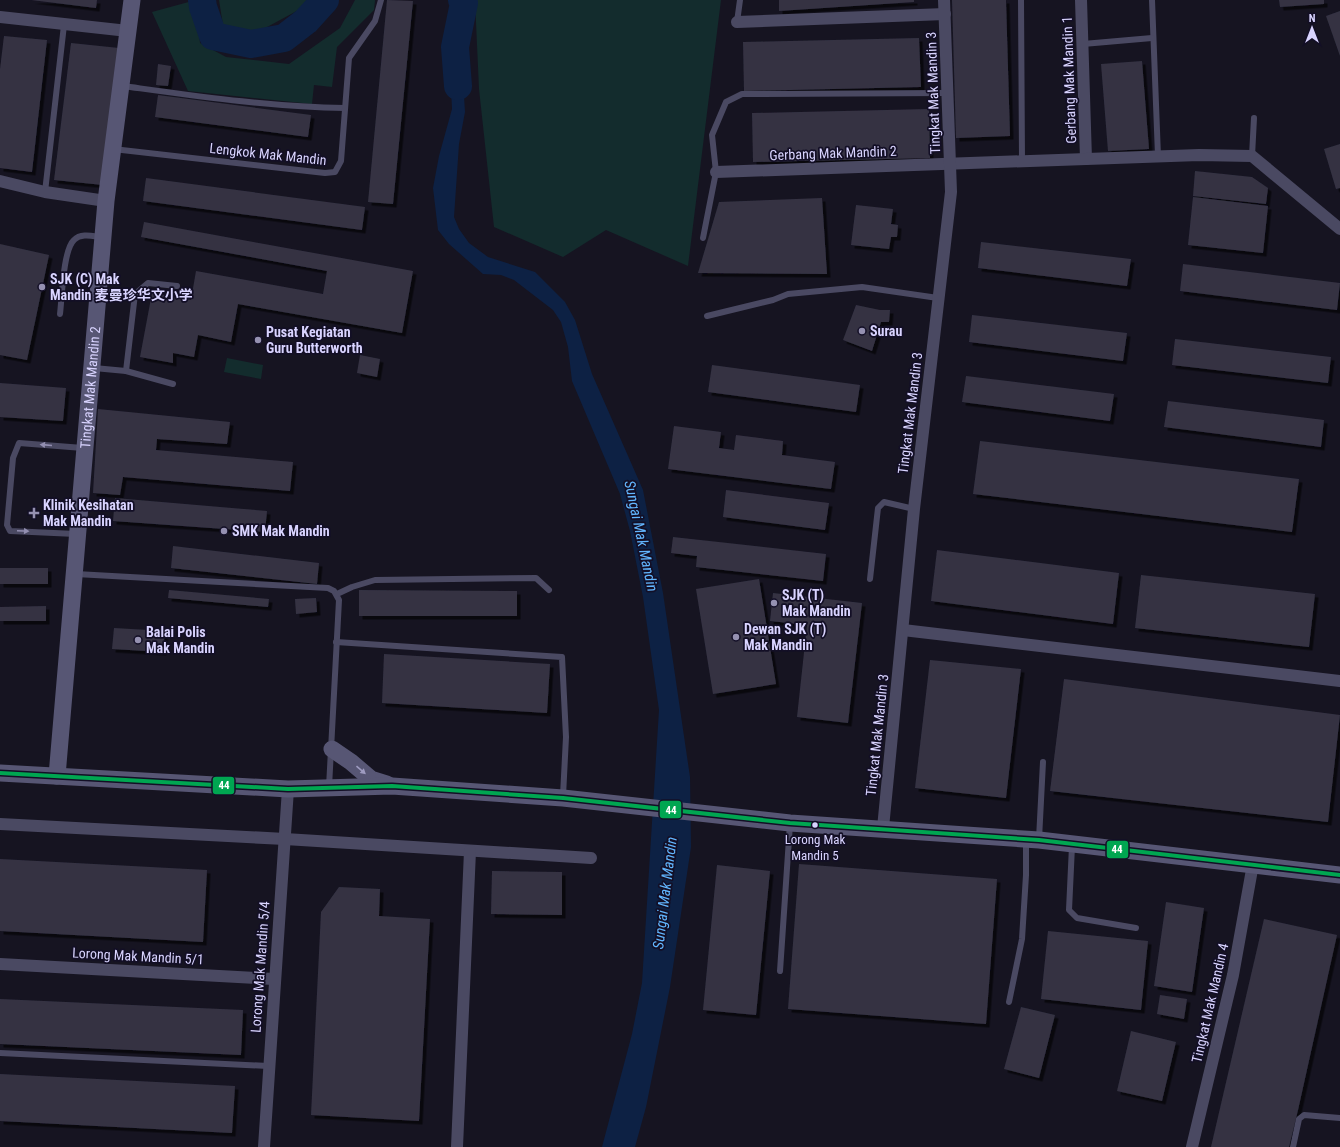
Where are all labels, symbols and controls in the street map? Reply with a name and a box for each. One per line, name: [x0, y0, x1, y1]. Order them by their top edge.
north arrow: [1292, 8, 1332, 48]
text: N: [1309, 12, 1316, 25]
street label: Gerbang Mak Mandin 1: [1059, 16, 1079, 144]
street label: Tingkat Mak Mandin 3: [923, 32, 943, 154]
street label: Lengkok Mak Mandin: [209, 140, 327, 168]
street label: Gerbang Mak Mandin 2: [769, 143, 897, 163]
place label: SJK (C) Mak Mandin 麦曼珍华文小学: [50, 271, 193, 303]
marker: SJK (C) Mak Mandin 麦曼珍华文小学: [37, 282, 47, 292]
place label: Surau: [870, 323, 902, 339]
place label: Pusat Kegiatan Guru Butterworth: [266, 324, 363, 356]
street label: Tingkat Mak Mandin 2: [77, 326, 103, 449]
marker: Surau: [857, 326, 867, 336]
marker: Pusat Kegiatan Guru Butterworth: [253, 335, 263, 345]
street label: Tingkat Mak Mandin 3: [895, 351, 925, 475]
one-way arrow: [40, 442, 52, 449]
water label: Sungai Mak Mandin: [620, 479, 662, 593]
place label: Klinik Kesihatan Mak Mandin: [43, 497, 134, 529]
marker: Klinik Kesihatan Mak Mandin: [28, 507, 40, 519]
place label: SMK Mak Mandin: [232, 523, 330, 539]
marker: SMK Mak Mandin: [219, 526, 229, 536]
one-way arrow: [17, 528, 29, 535]
place label: SJK (T) Mak Mandin: [782, 587, 851, 619]
marker: SJK (T) Mak Mandin: [769, 598, 779, 608]
place label: Dewan SJK (T) Mak Mandin: [744, 621, 826, 653]
place label: Balai Polis Mak Mandin: [146, 624, 215, 656]
marker: Dewan SJK (T) Mak Mandin: [731, 632, 741, 642]
marker: Balai Polis Mak Mandin: [133, 635, 143, 645]
street label: Tingkat Mak Mandin 3: [863, 673, 891, 797]
one-way arrow: [356, 766, 366, 775]
line badge: 44: [212, 776, 235, 795]
text: 44: [218, 779, 230, 792]
line badge: 44: [659, 800, 682, 819]
text: 44: [665, 804, 677, 817]
marker: Lorong Mak Mandin 5: [810, 820, 820, 830]
place label: Lorong Mak Mandin 5: [785, 832, 845, 863]
water label: Sungai Mak Mandin: [649, 836, 681, 950]
line badge: 44: [1106, 840, 1129, 859]
text: 44: [1111, 843, 1123, 856]
street label: Lorong Mak Mandin 5/4: [247, 901, 273, 1033]
street label: Tingkat Mak Mandin 4: [1188, 941, 1232, 1064]
street label: Lorong Mak Mandin 5/1: [72, 945, 204, 967]

